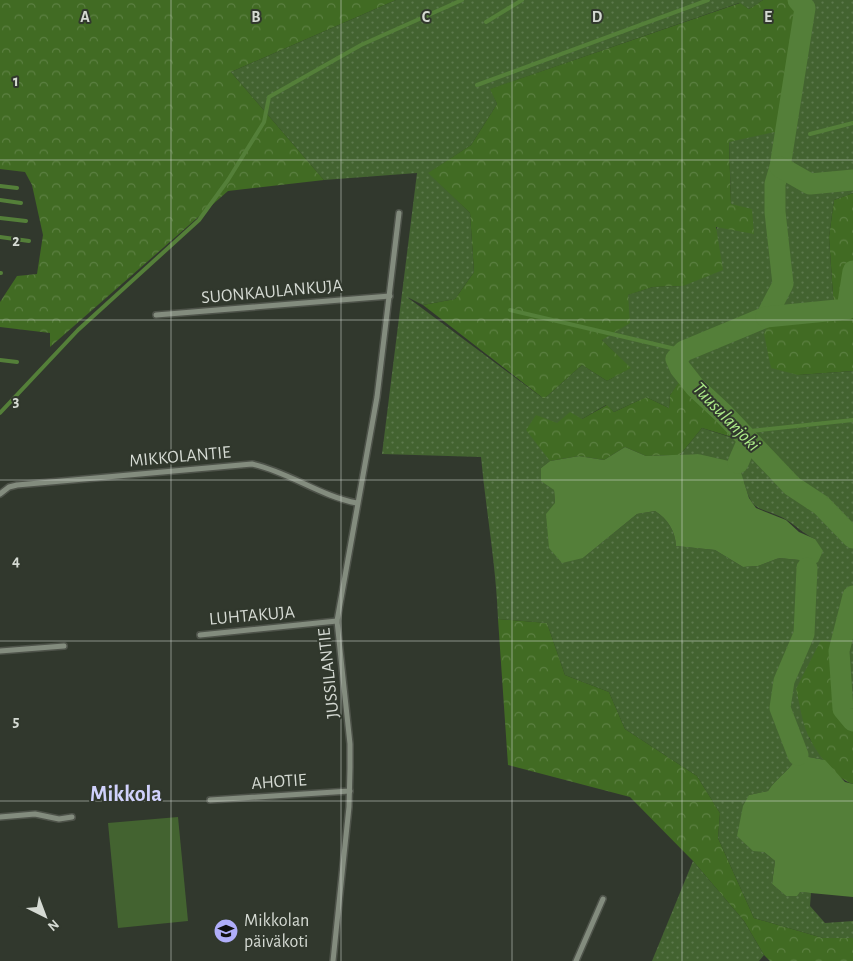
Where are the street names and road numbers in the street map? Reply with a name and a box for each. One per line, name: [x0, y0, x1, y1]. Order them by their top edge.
street label: SUONKAULANKUJA: [201, 277, 344, 307]
street label: MIKKOLANTIE: [128, 444, 232, 470]
street label: LUHTAKUJA: [208, 603, 296, 629]
street label: JUSSILANTIE: [315, 627, 343, 719]
street label: AHOTIE: [251, 771, 308, 793]

